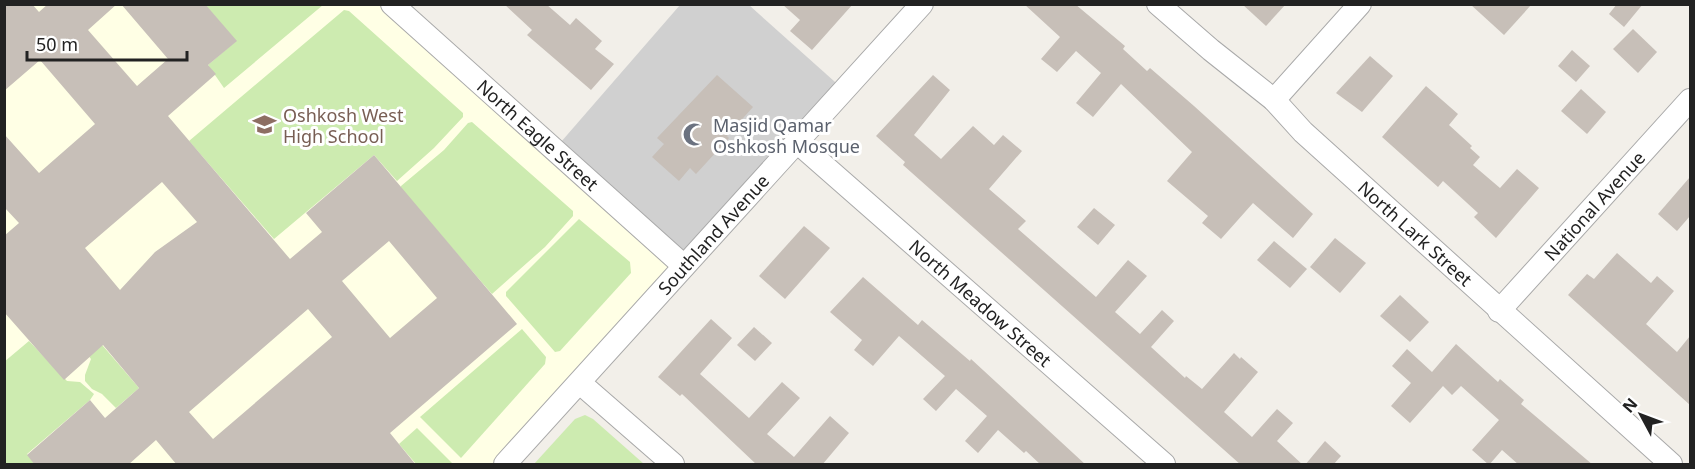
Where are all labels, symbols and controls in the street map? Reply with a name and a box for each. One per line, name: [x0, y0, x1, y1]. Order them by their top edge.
scale bar: [27, 24, 188, 62]
text: 50 m: [36, 32, 78, 56]
street label: North Eagle Street: [472, 74, 604, 196]
place label: Oshkosh West High School: [283, 103, 404, 148]
school or university icon: Oshkosh West High School: [252, 112, 278, 138]
place label: Masjid Qamar Oshkosh Mosque: [713, 113, 860, 158]
mosque icon: Masjid Qamar Oshkosh Mosque: [682, 122, 708, 148]
street label: National Avenue: [1539, 146, 1650, 266]
street label: Southland Avenue: [652, 169, 774, 300]
street label: North Lark Street: [1353, 176, 1478, 291]
street label: North Meadow Street: [904, 234, 1057, 372]
north arrow: [1611, 385, 1671, 445]
text: N: [1617, 393, 1642, 417]

